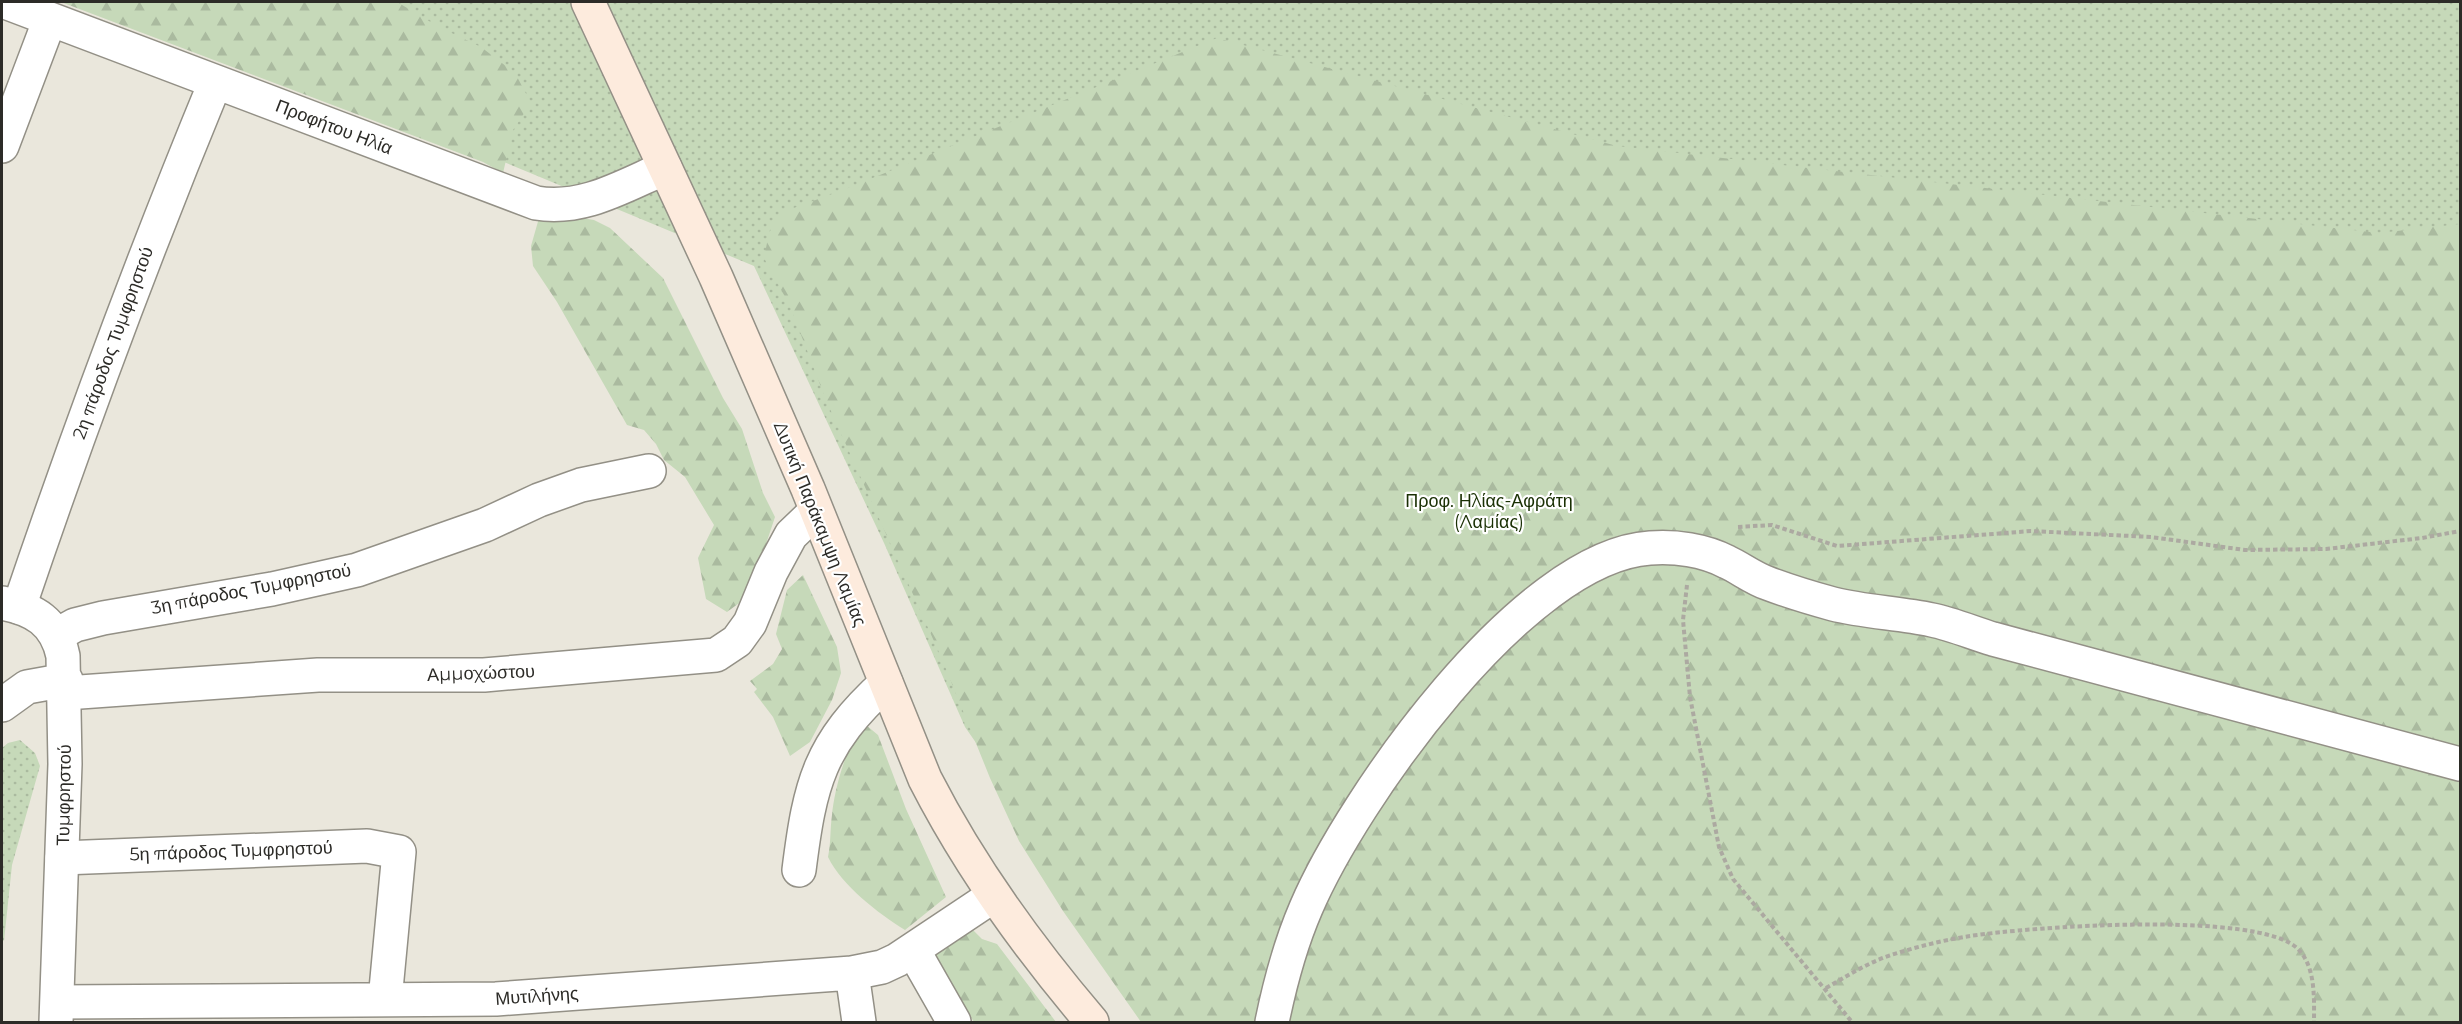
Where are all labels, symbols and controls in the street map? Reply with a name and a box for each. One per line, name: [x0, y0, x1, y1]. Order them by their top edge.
street label: Προφήτου Ηλία: [272, 95, 396, 159]
street label: 2η πάροδος Τυμφρηστού: [68, 244, 158, 442]
street label: Δυτική Παράκαμψη Λαμίας: [769, 418, 871, 630]
park label: Προφ. Ηλίας-Αφράτη (Λαμίας): [1405, 490, 1573, 533]
street label: 3η πάροδος Τυμφρηστού: [149, 559, 353, 619]
street label: Αμμοχώστου: [427, 660, 535, 686]
street label: Τυμφρηστού: [52, 744, 76, 846]
street label: 5η πάροδος Τυμφρηστού: [129, 836, 333, 866]
street label: Μυτιλήνης: [495, 982, 580, 1010]

